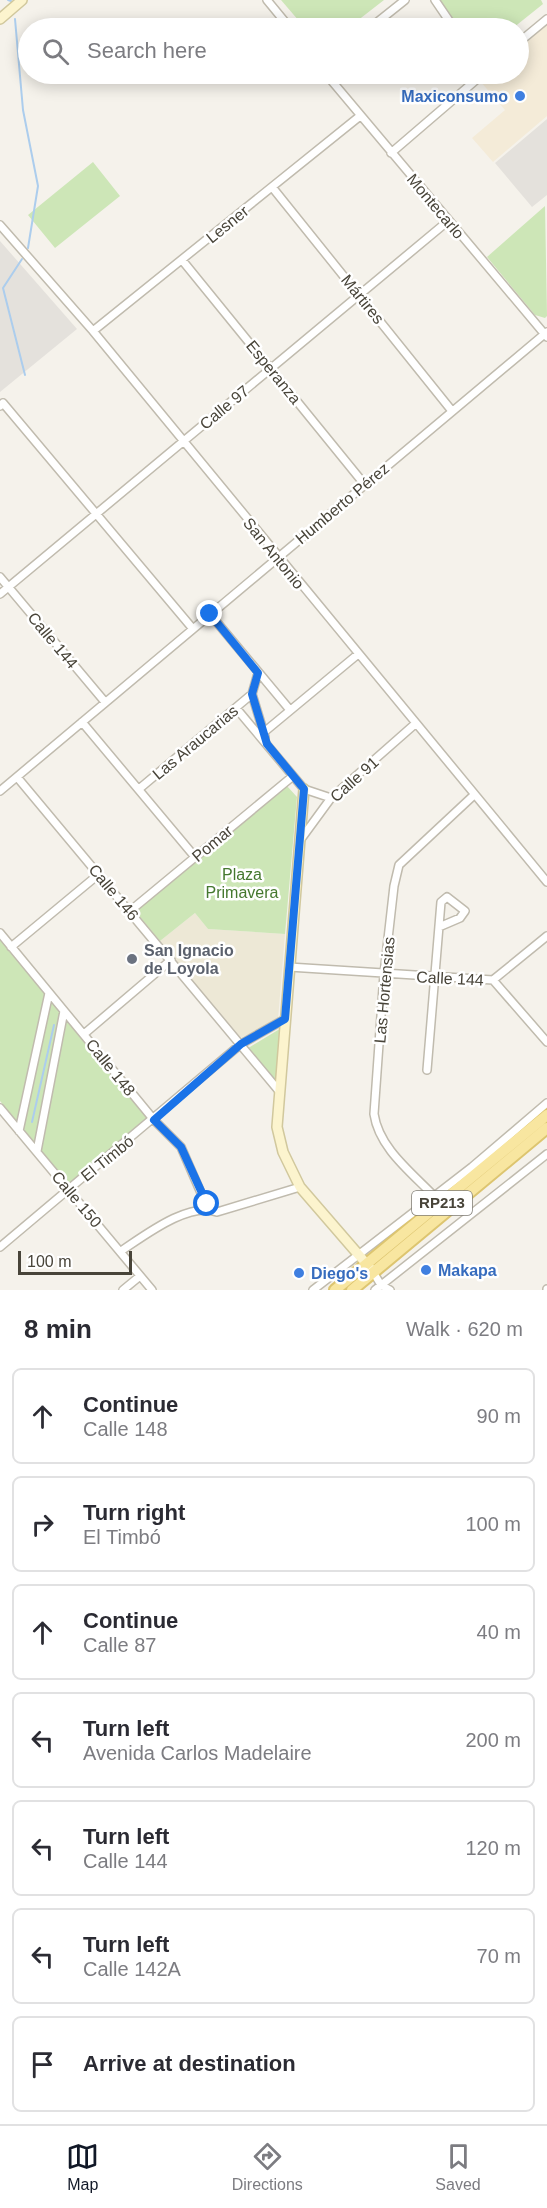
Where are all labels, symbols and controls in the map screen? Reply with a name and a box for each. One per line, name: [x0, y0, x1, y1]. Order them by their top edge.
search box: [18, 18, 529, 84]
icon: search: [39, 35, 72, 68]
text: Search here: [87, 38, 207, 63]
place label: Maxiconsumo: [401, 88, 508, 105]
marker: Maxiconsumo: [513, 89, 527, 103]
street label: Montecarlo: [404, 171, 468, 242]
street label: Lesner: [203, 202, 252, 246]
street label: Mártires: [338, 272, 387, 327]
street label: Esperanza: [243, 337, 304, 407]
street label: Calle 97: [196, 382, 252, 433]
street label: Humberto Pérez: [292, 459, 392, 547]
street label: San Antonio: [240, 514, 307, 592]
route end: [196, 600, 222, 626]
street label: Calle 144: [24, 609, 81, 672]
street label: Las Araucarias: [149, 702, 241, 783]
street label: Calle 91: [327, 753, 382, 805]
street label: Pomar: [189, 821, 236, 865]
street label: Calle 146: [85, 861, 142, 924]
park label: Plaza Primavera: [206, 866, 279, 901]
street label: Las Hortensias: [371, 936, 398, 1044]
place label: San Ignacio de Loyola: [144, 942, 234, 977]
marker: San Ignacio de Loyola: [125, 952, 139, 966]
street label: Calle 144: [416, 968, 484, 989]
street label: Calle 148: [83, 1036, 139, 1099]
street label: El Timbó: [78, 1132, 137, 1185]
street label: Calle 150: [48, 1168, 105, 1231]
route start: [193, 1190, 219, 1216]
road number: RP213: [412, 1191, 472, 1215]
scale bar: [18, 1248, 132, 1276]
text: 100 m: [27, 1253, 71, 1270]
place label: Makapa: [438, 1262, 497, 1279]
marker: Makapa: [419, 1263, 433, 1277]
place label: Diego's: [311, 1265, 368, 1282]
marker: Diego's: [292, 1266, 306, 1280]
text: 8 min: [24, 1314, 92, 1344]
text: Walk · 620 m: [406, 1318, 523, 1340]
text: Continue: [83, 1392, 178, 1417]
icon: ahead: [26, 1400, 59, 1433]
text: 90 m: [477, 1405, 521, 1427]
text: Calle 148: [83, 1418, 168, 1440]
text: Turn right: [83, 1500, 185, 1525]
icon: right: [26, 1508, 59, 1541]
text: 100 m: [465, 1513, 521, 1535]
text: El Timbó: [83, 1526, 161, 1548]
text: Continue: [83, 1608, 178, 1633]
icon: ahead: [26, 1616, 59, 1649]
text: 40 m: [477, 1621, 521, 1643]
text: Calle 87: [83, 1634, 156, 1656]
text: Turn left: [83, 1716, 169, 1741]
icon: left: [26, 1724, 59, 1757]
text: 200 m: [465, 1729, 521, 1751]
text: Avenida Carlos Madelaire: [83, 1742, 312, 1764]
text: Turn left: [83, 1824, 169, 1849]
icon: left: [26, 1832, 59, 1865]
text: 120 m: [465, 1837, 521, 1859]
text: Calle 144: [83, 1850, 168, 1872]
text: Turn left: [83, 1932, 169, 1957]
icon: left: [26, 1940, 59, 1973]
text: 70 m: [477, 1945, 521, 1967]
text: Calle 142A: [83, 1958, 181, 1980]
icon: arrive: [26, 2048, 59, 2081]
text: Arrive at destination: [83, 2051, 296, 2076]
tab: Map: [66, 2140, 99, 2194]
tab: Directions: [232, 2140, 303, 2194]
tab: Saved: [435, 2140, 481, 2194]

